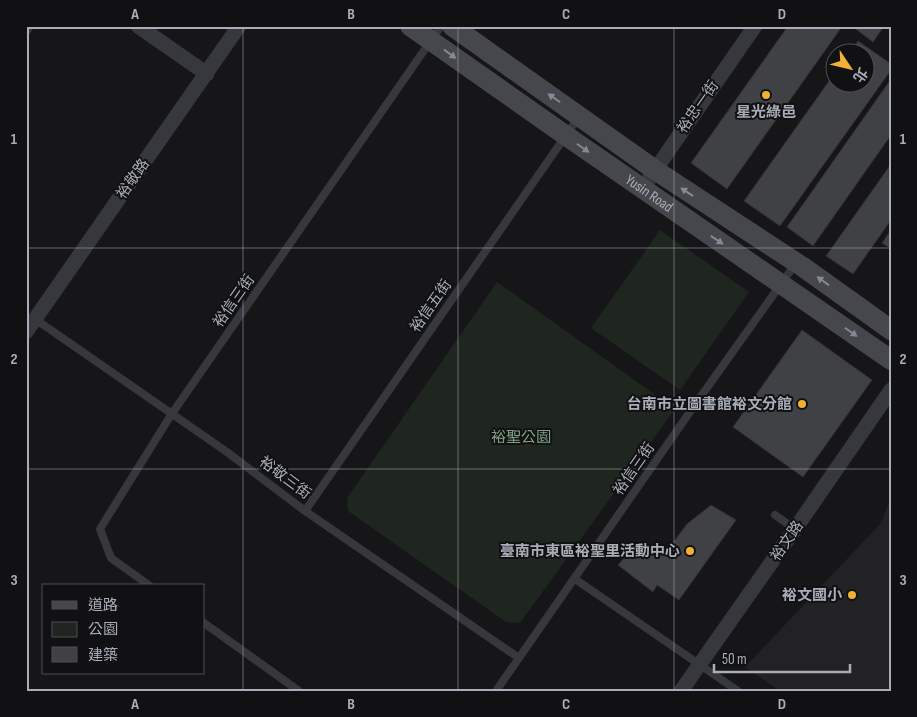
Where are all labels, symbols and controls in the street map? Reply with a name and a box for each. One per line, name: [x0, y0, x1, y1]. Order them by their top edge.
text: A: [130, 5, 139, 24]
text: B: [347, 5, 355, 24]
text: C: [562, 5, 570, 24]
text: D: [778, 5, 786, 24]
north arrow: [824, 42, 874, 92]
one-way arrow: [443, 49, 456, 60]
text: 北: [849, 65, 871, 86]
street label: 裕忠一街: [673, 77, 723, 137]
marker: 星光綠邑: [760, 89, 772, 101]
one-way arrow: [547, 93, 561, 103]
place label: 星光綠邑: [736, 103, 796, 122]
text: 1: [11, 130, 18, 149]
text: 1: [900, 130, 907, 149]
one-way arrow: [576, 143, 590, 153]
street label: 裕敬路: [112, 155, 154, 203]
street label: Yusin Road: [622, 170, 677, 216]
one-way arrow: [680, 187, 694, 197]
one-way arrow: [711, 235, 724, 245]
street label: 裕信三街: [209, 271, 259, 331]
street label: 裕信五街: [406, 276, 456, 336]
one-way arrow: [816, 276, 830, 286]
one-way arrow: [844, 327, 858, 337]
text: 2: [10, 350, 18, 369]
text: 2: [899, 350, 907, 369]
place label: 台南市立圖書館裕文分館: [627, 395, 792, 414]
marker: 台南市立圖書館裕文分館: [796, 398, 808, 410]
park label: 裕聖公園: [491, 428, 551, 447]
street label: 裕信三街: [609, 439, 659, 499]
street label: 裕敬三街: [255, 452, 315, 504]
street label: 裕文路: [766, 517, 808, 565]
place label: 臺南市東區裕聖里活動中心: [500, 542, 680, 561]
marker: 臺南市東區裕聖里活動中心: [684, 545, 696, 557]
text: 3: [10, 571, 18, 590]
text: 3: [899, 571, 907, 590]
legend: [42, 584, 205, 674]
place label: 裕文國小: [782, 586, 843, 605]
marker: 裕文國小: [846, 589, 858, 601]
text: 道路: [88, 596, 118, 615]
text: 公園: [88, 620, 118, 639]
scale bar: [714, 642, 851, 674]
text: 建築: [88, 646, 118, 665]
text: 50 m: [722, 650, 747, 669]
text: A: [130, 695, 139, 714]
text: B: [347, 695, 355, 714]
text: C: [562, 695, 570, 714]
text: D: [778, 695, 786, 714]

